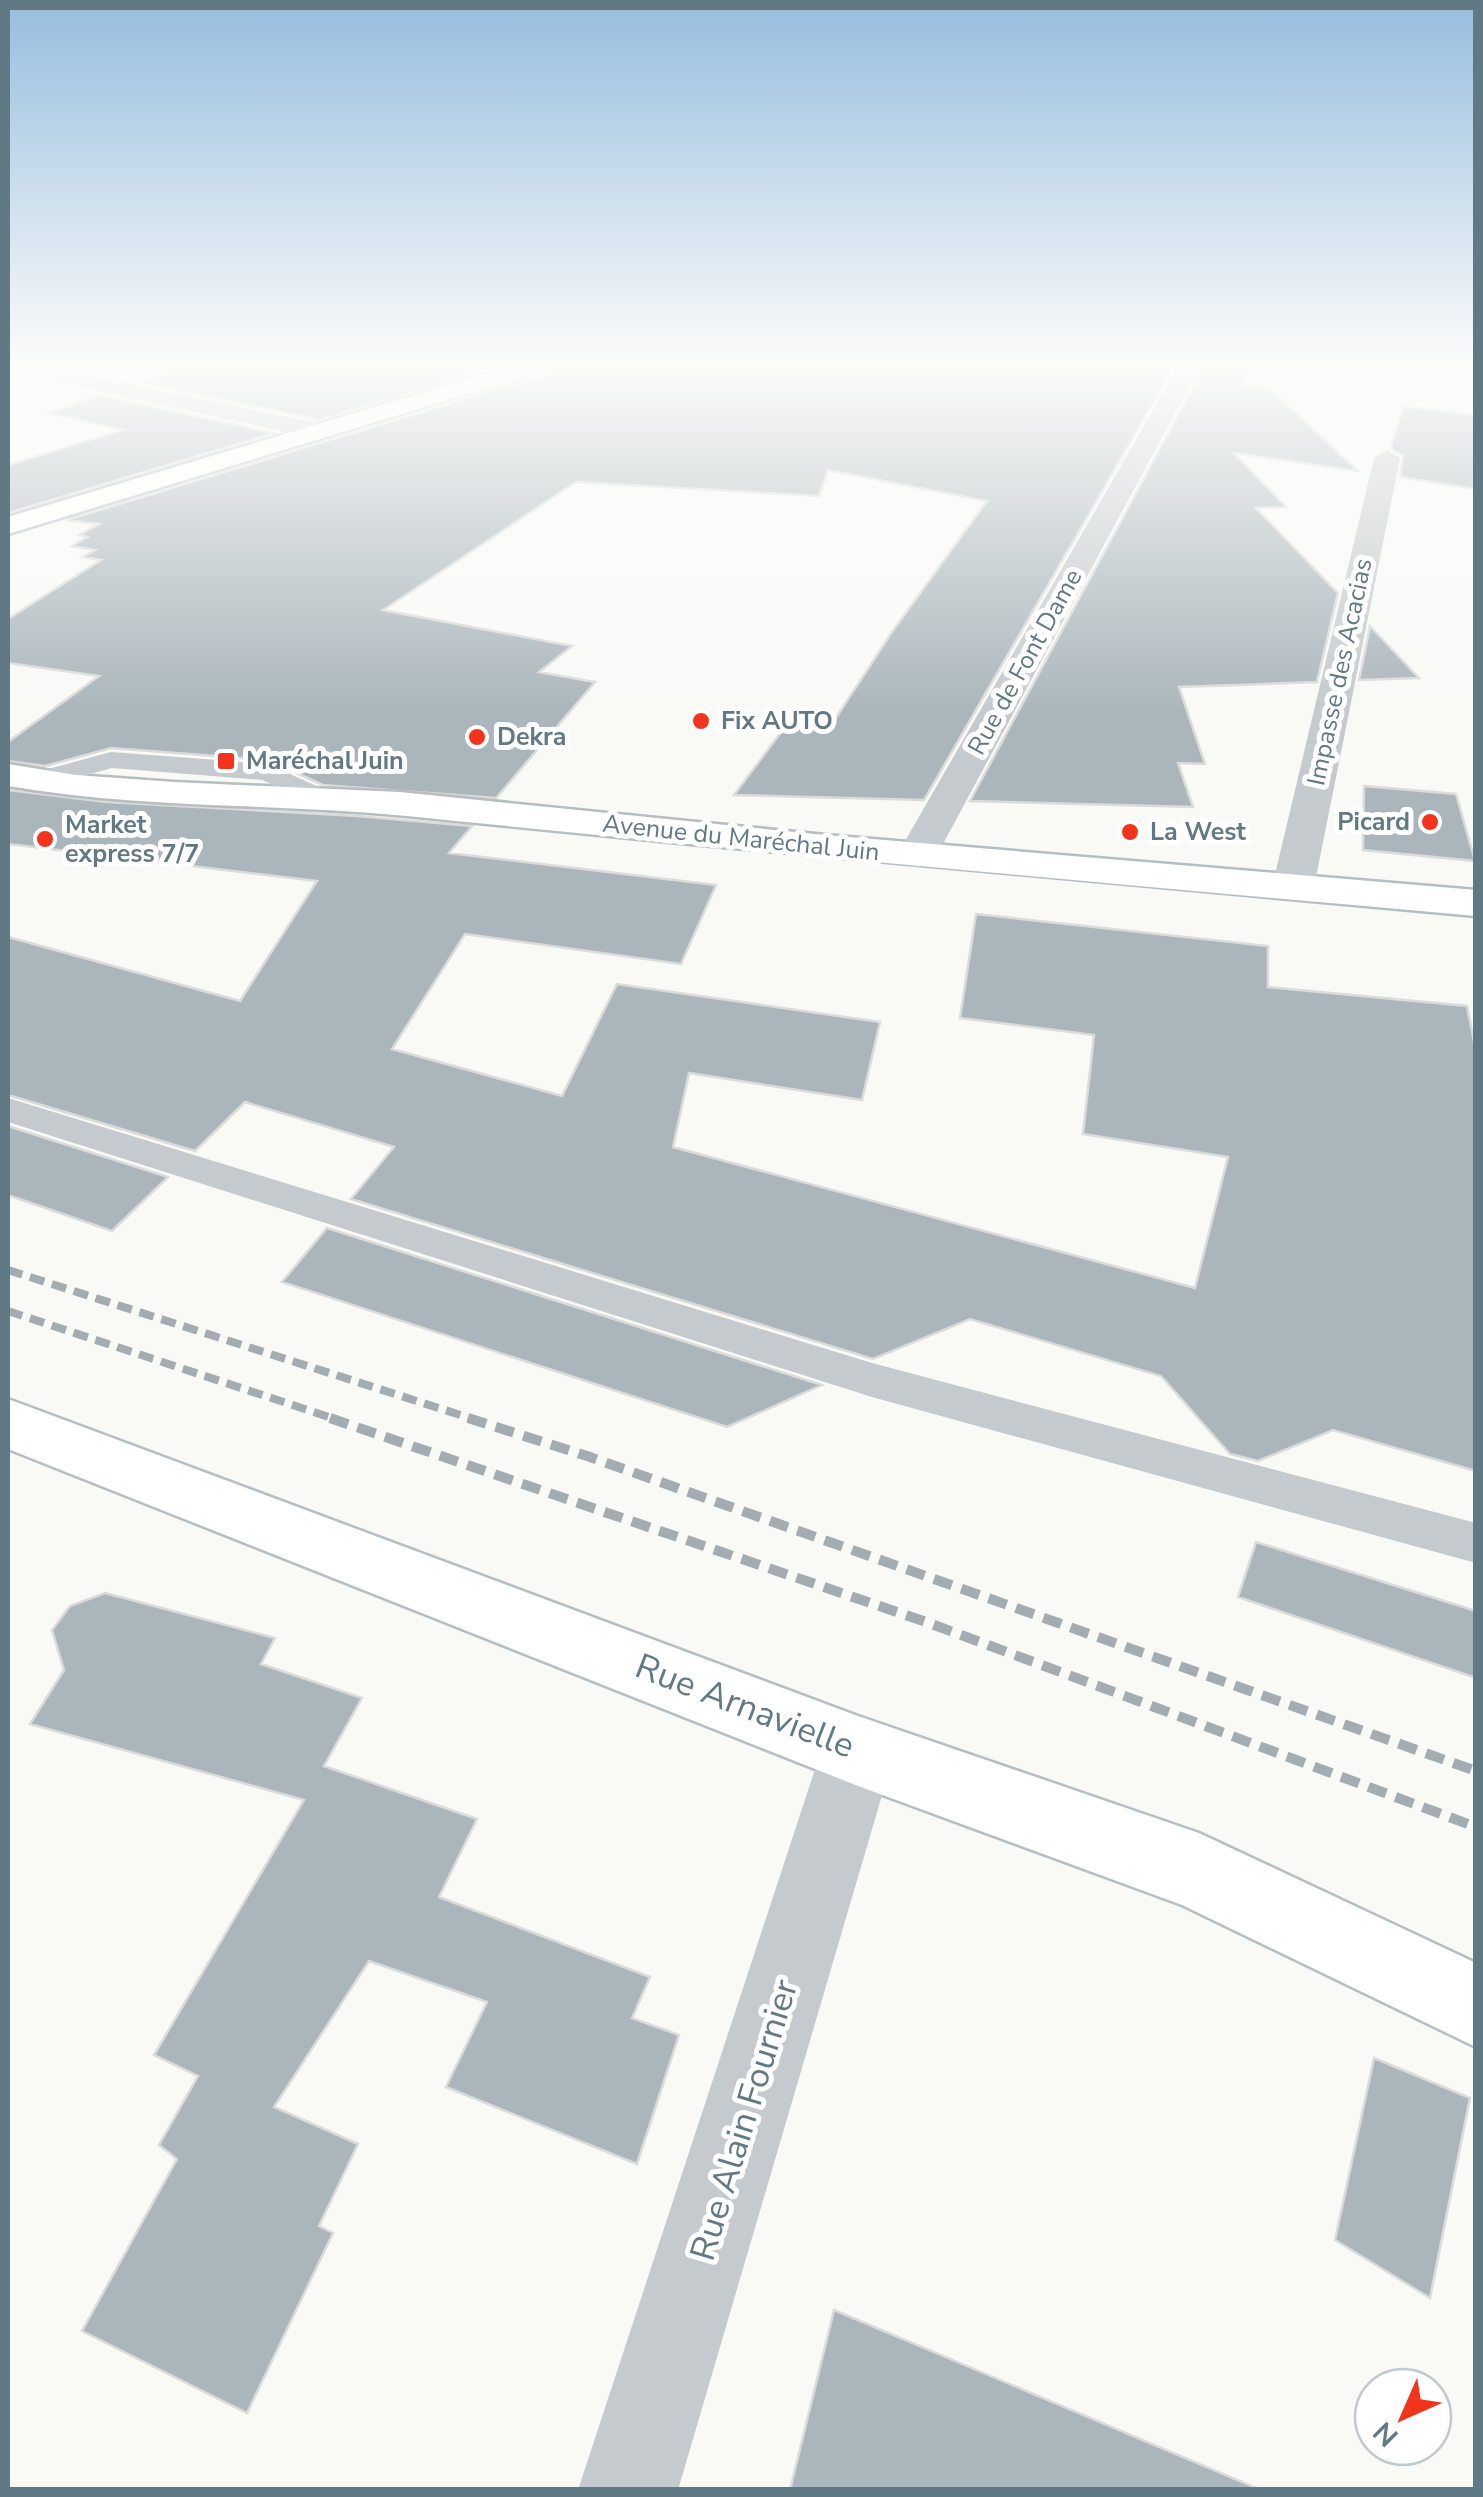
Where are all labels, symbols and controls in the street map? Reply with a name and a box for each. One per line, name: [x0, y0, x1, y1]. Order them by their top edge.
street label: Impasse des Acacias: [1299, 555, 1381, 789]
street label: Rue de Font Dame: [960, 563, 1090, 761]
place label: Fix AUTO: [721, 704, 833, 738]
marker: Fix AUTO: [690, 710, 712, 732]
place label: Dekra: [497, 720, 566, 754]
marker: Dekra: [466, 726, 488, 748]
place label: Maréchal Juin: [246, 744, 404, 778]
marker: Maréchal Juin: [215, 750, 237, 772]
place label: Picard: [1337, 805, 1410, 839]
street label: Avenue du Maréchal Juin: [601, 807, 881, 869]
place label: Market express 7/7: [65, 808, 199, 871]
marker: Picard: [1419, 811, 1441, 833]
place label: La West: [1150, 815, 1246, 849]
marker: La West: [1119, 821, 1141, 843]
marker: Market express 7/7: [34, 828, 56, 850]
street label: Rue Arnavielle: [629, 1643, 861, 1769]
street label: Rue Alain Fournier: [679, 1973, 809, 2266]
north arrow: [1353, 2367, 1453, 2467]
text: N: [1365, 2413, 1407, 2455]

